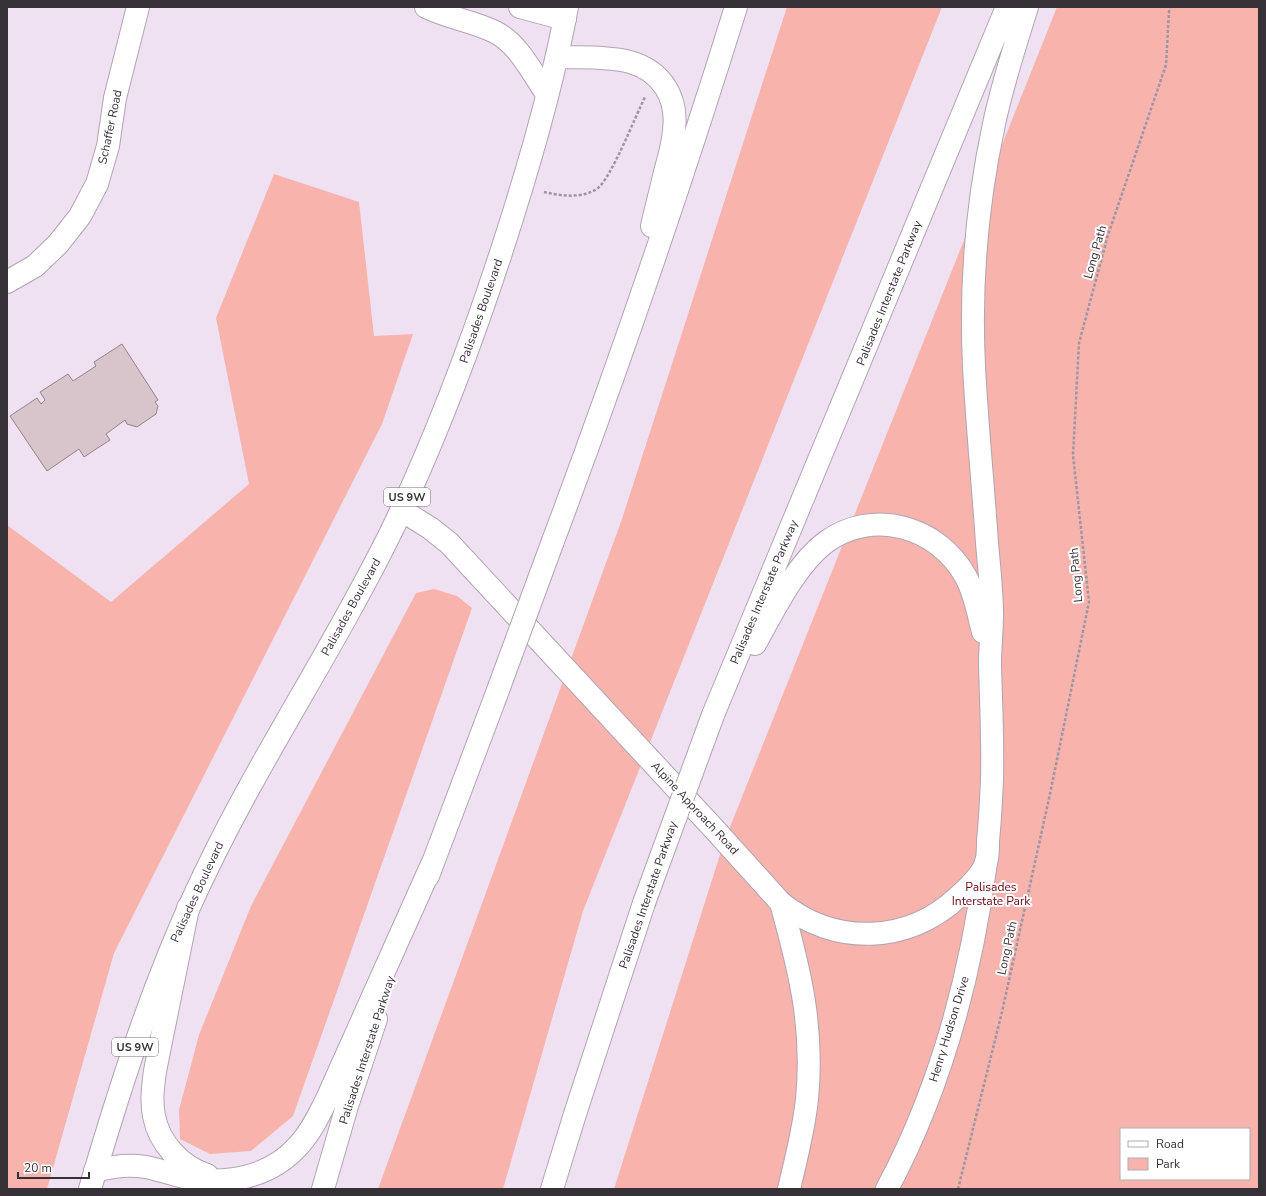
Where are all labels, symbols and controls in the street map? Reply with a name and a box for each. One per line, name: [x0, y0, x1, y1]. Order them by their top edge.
street label: Schaffer Road: [94, 88, 126, 166]
street label: Palisades Interstate Parkway: [853, 217, 926, 368]
street label: Long Path: [1080, 223, 1110, 281]
street label: Palisades Boulevard: [456, 257, 506, 365]
road number: US 9W: [384, 488, 430, 506]
street label: Palisades Interstate Parkway: [726, 517, 802, 667]
street label: Long Path: [1066, 547, 1086, 603]
street label: Palisades Boulevard: [318, 555, 384, 659]
street label: Alpine Approach Road: [648, 758, 742, 858]
street label: Palisades Interstate Parkway: [615, 818, 681, 971]
street label: Palisades Boulevard: [167, 839, 227, 945]
park label: Palisades Interstate Park: [952, 879, 1031, 909]
street label: Long Path: [993, 920, 1021, 976]
street label: Palisades Interstate Parkway: [335, 973, 399, 1126]
street label: Henry Hudson Drive: [925, 974, 973, 1084]
road number: US 9W: [112, 1038, 158, 1056]
legend: [1120, 1128, 1250, 1180]
text: Road: [1156, 1136, 1184, 1152]
scale bar: [18, 1154, 89, 1180]
text: Park: [1156, 1156, 1181, 1172]
text: 20 m: [24, 1160, 52, 1176]

